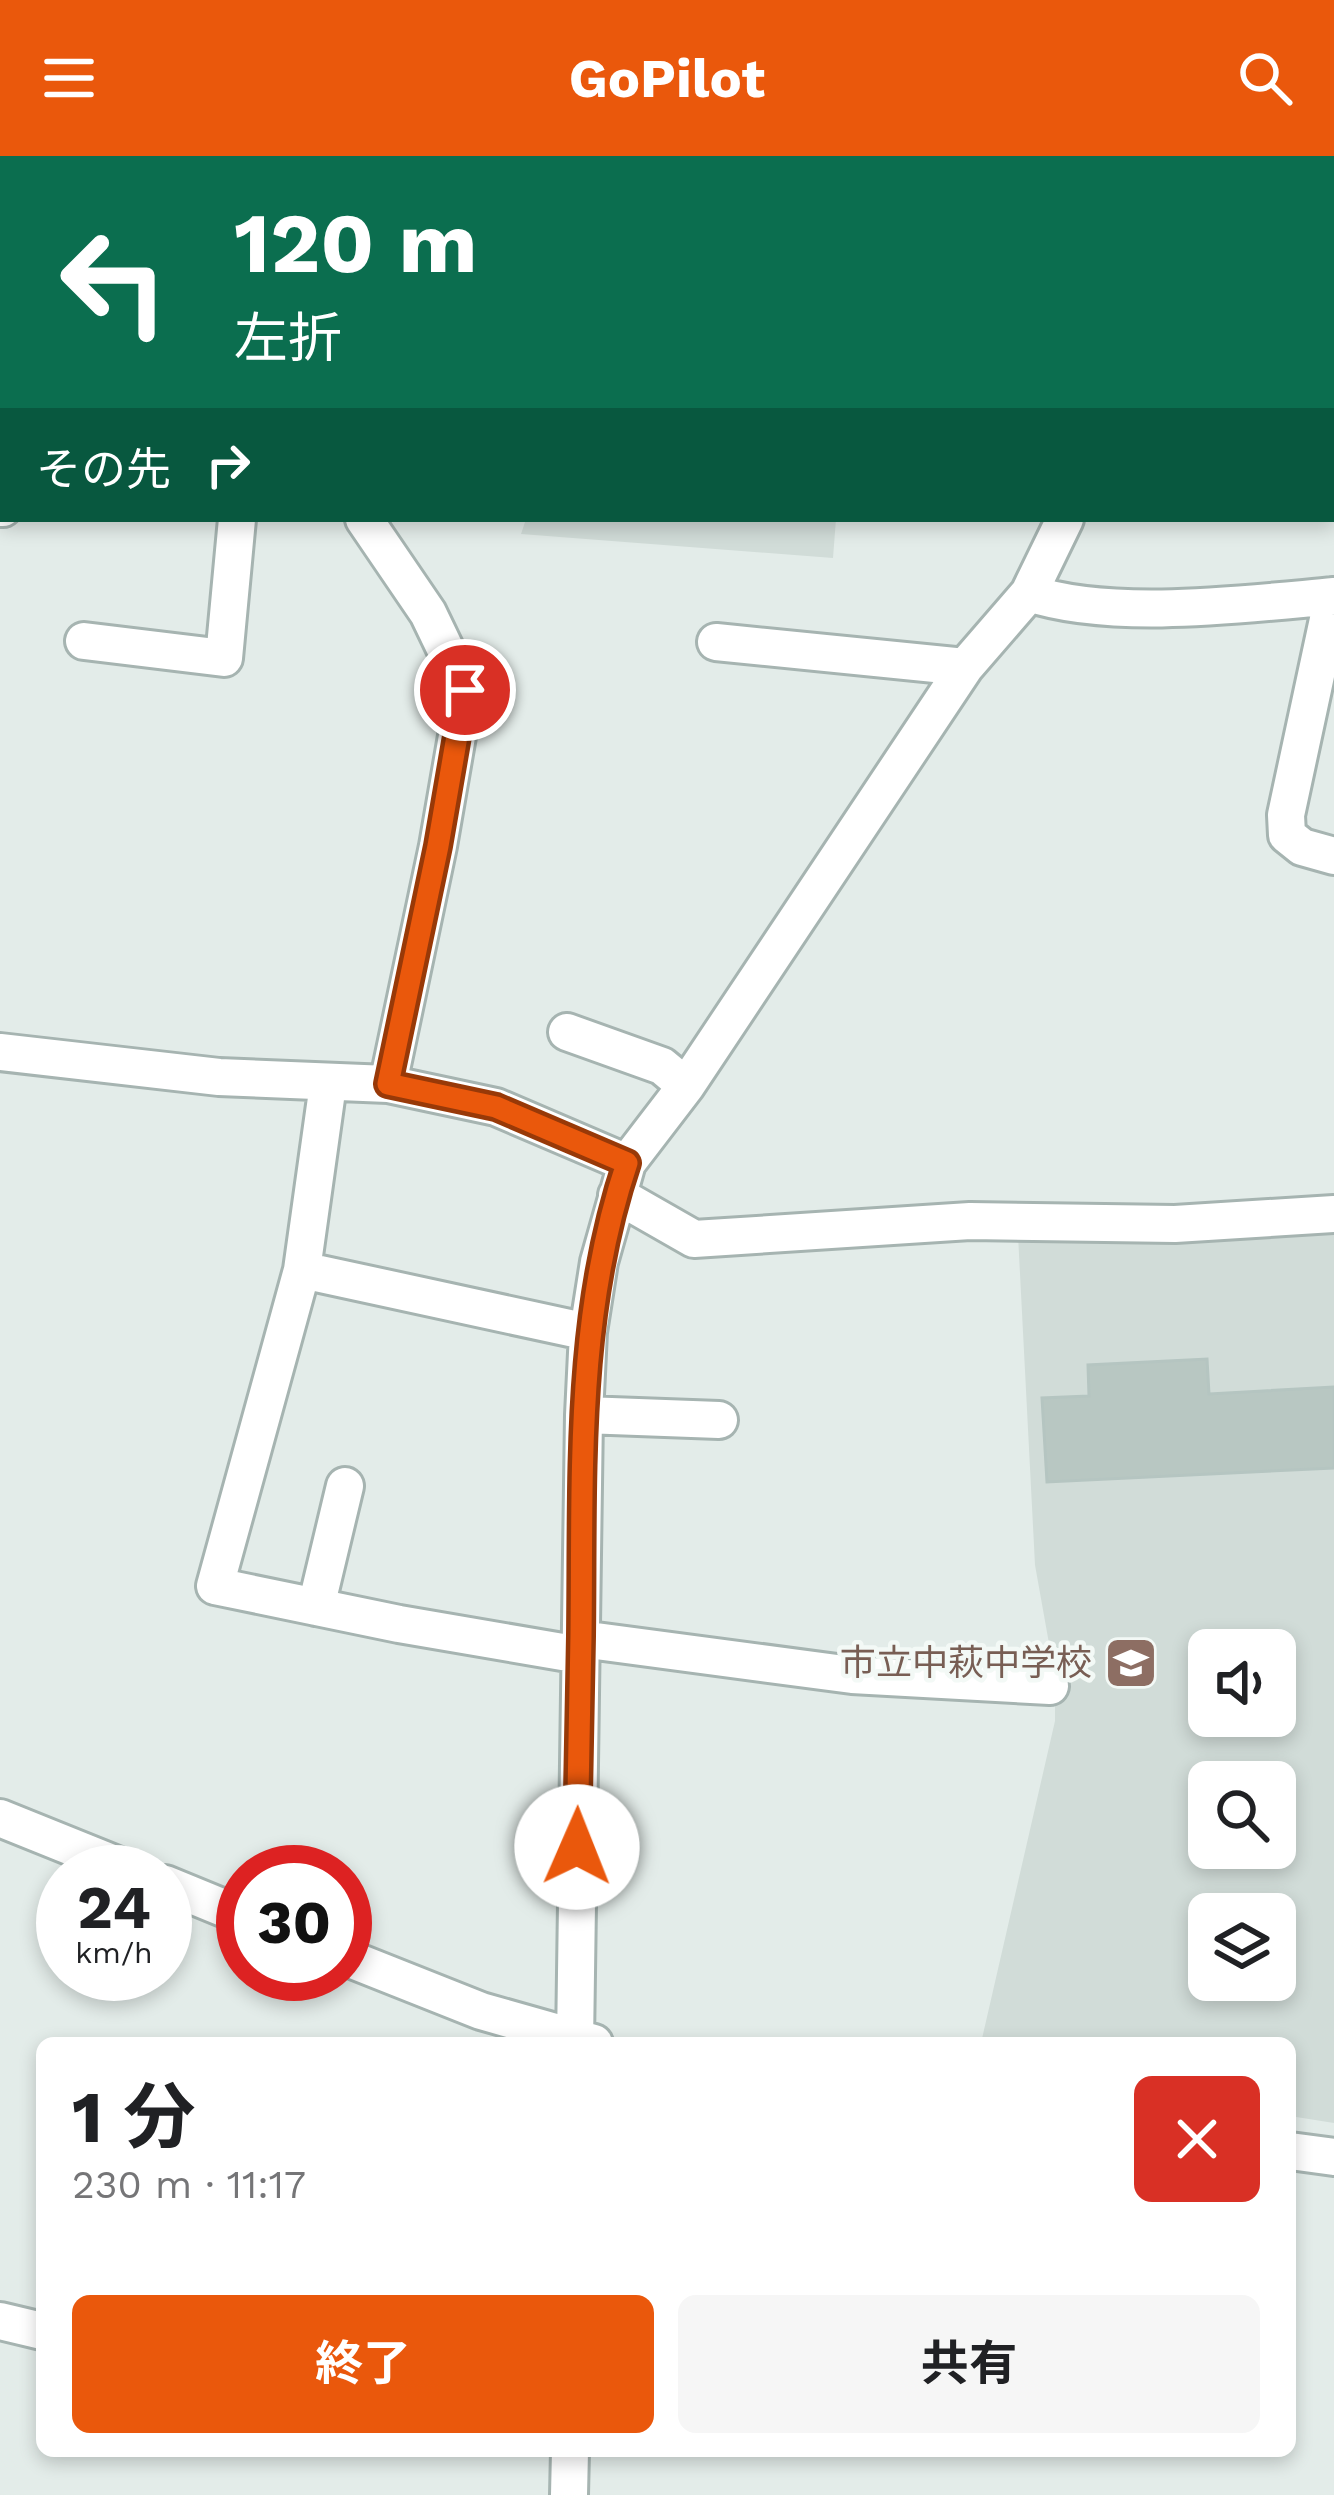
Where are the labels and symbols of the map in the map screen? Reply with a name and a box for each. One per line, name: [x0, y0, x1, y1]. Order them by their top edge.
pin: [414, 639, 516, 741]
school or university icon: 市立中萩中学校: [1103, 1635, 1159, 1691]
place label: 市立中萩中学校: [840, 1642, 1092, 1684]
position arrow: [514, 1784, 640, 1910]
speed limit sign: 30: [216, 1845, 372, 2001]

